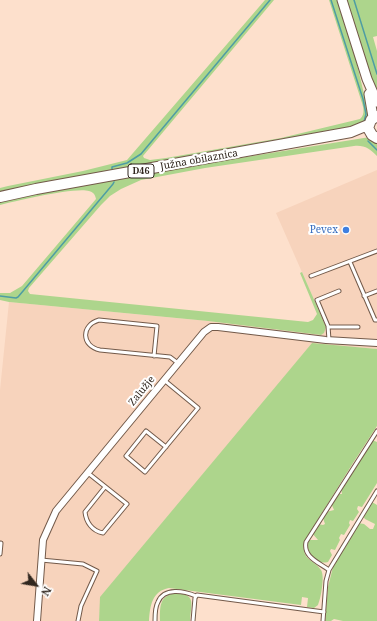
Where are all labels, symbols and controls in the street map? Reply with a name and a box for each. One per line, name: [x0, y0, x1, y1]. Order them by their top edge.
street label: Južna obilaznica: [159, 147, 239, 173]
road number: D46: [128, 164, 154, 178]
place label: Pevex: [310, 224, 338, 236]
marker: Pevex: [341, 225, 351, 235]
street label: Zalužje: [126, 374, 158, 408]
north arrow: [16, 565, 56, 605]
text: N: [38, 584, 55, 599]

